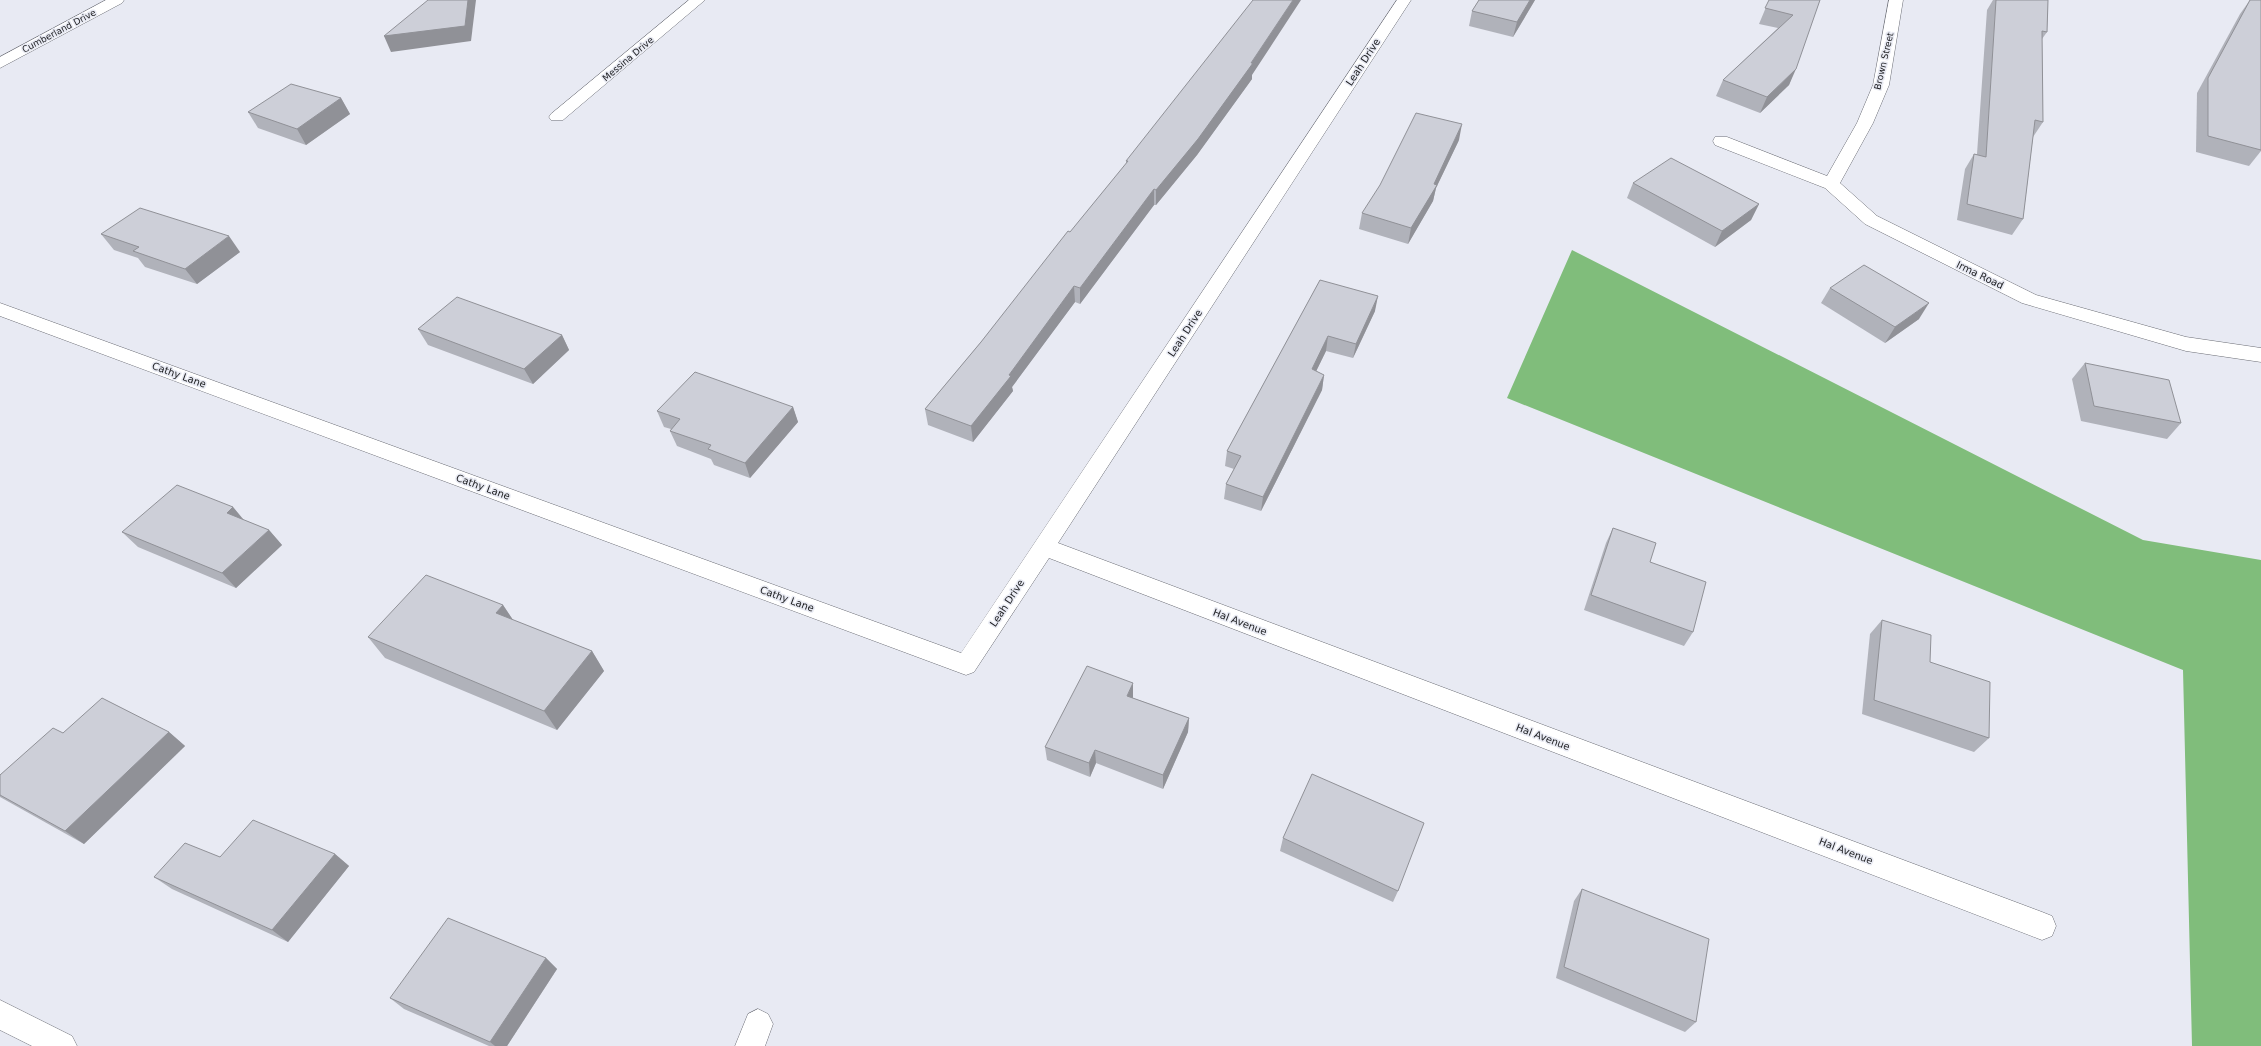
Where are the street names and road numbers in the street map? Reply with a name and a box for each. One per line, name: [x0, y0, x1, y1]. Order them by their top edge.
street label: Cumberland Drive: [20, 7, 98, 55]
street label: Brown Street: [1873, 31, 1896, 91]
street label: Messina Drive: [601, 35, 656, 83]
street label: Leah Drive: [1344, 36, 1382, 88]
street label: Irma Road: [1955, 259, 2005, 291]
street label: Leah Drive: [1166, 307, 1204, 359]
street label: Cathy Lane: [150, 360, 208, 390]
street label: Cathy Lane: [454, 472, 512, 502]
street label: Leah Drive: [988, 577, 1026, 629]
street label: Cathy Lane: [758, 584, 816, 614]
street label: Hal Avenue: [1212, 607, 1268, 637]
street label: Hal Avenue: [1515, 722, 1571, 752]
street label: Hal Avenue: [1818, 836, 1874, 866]

